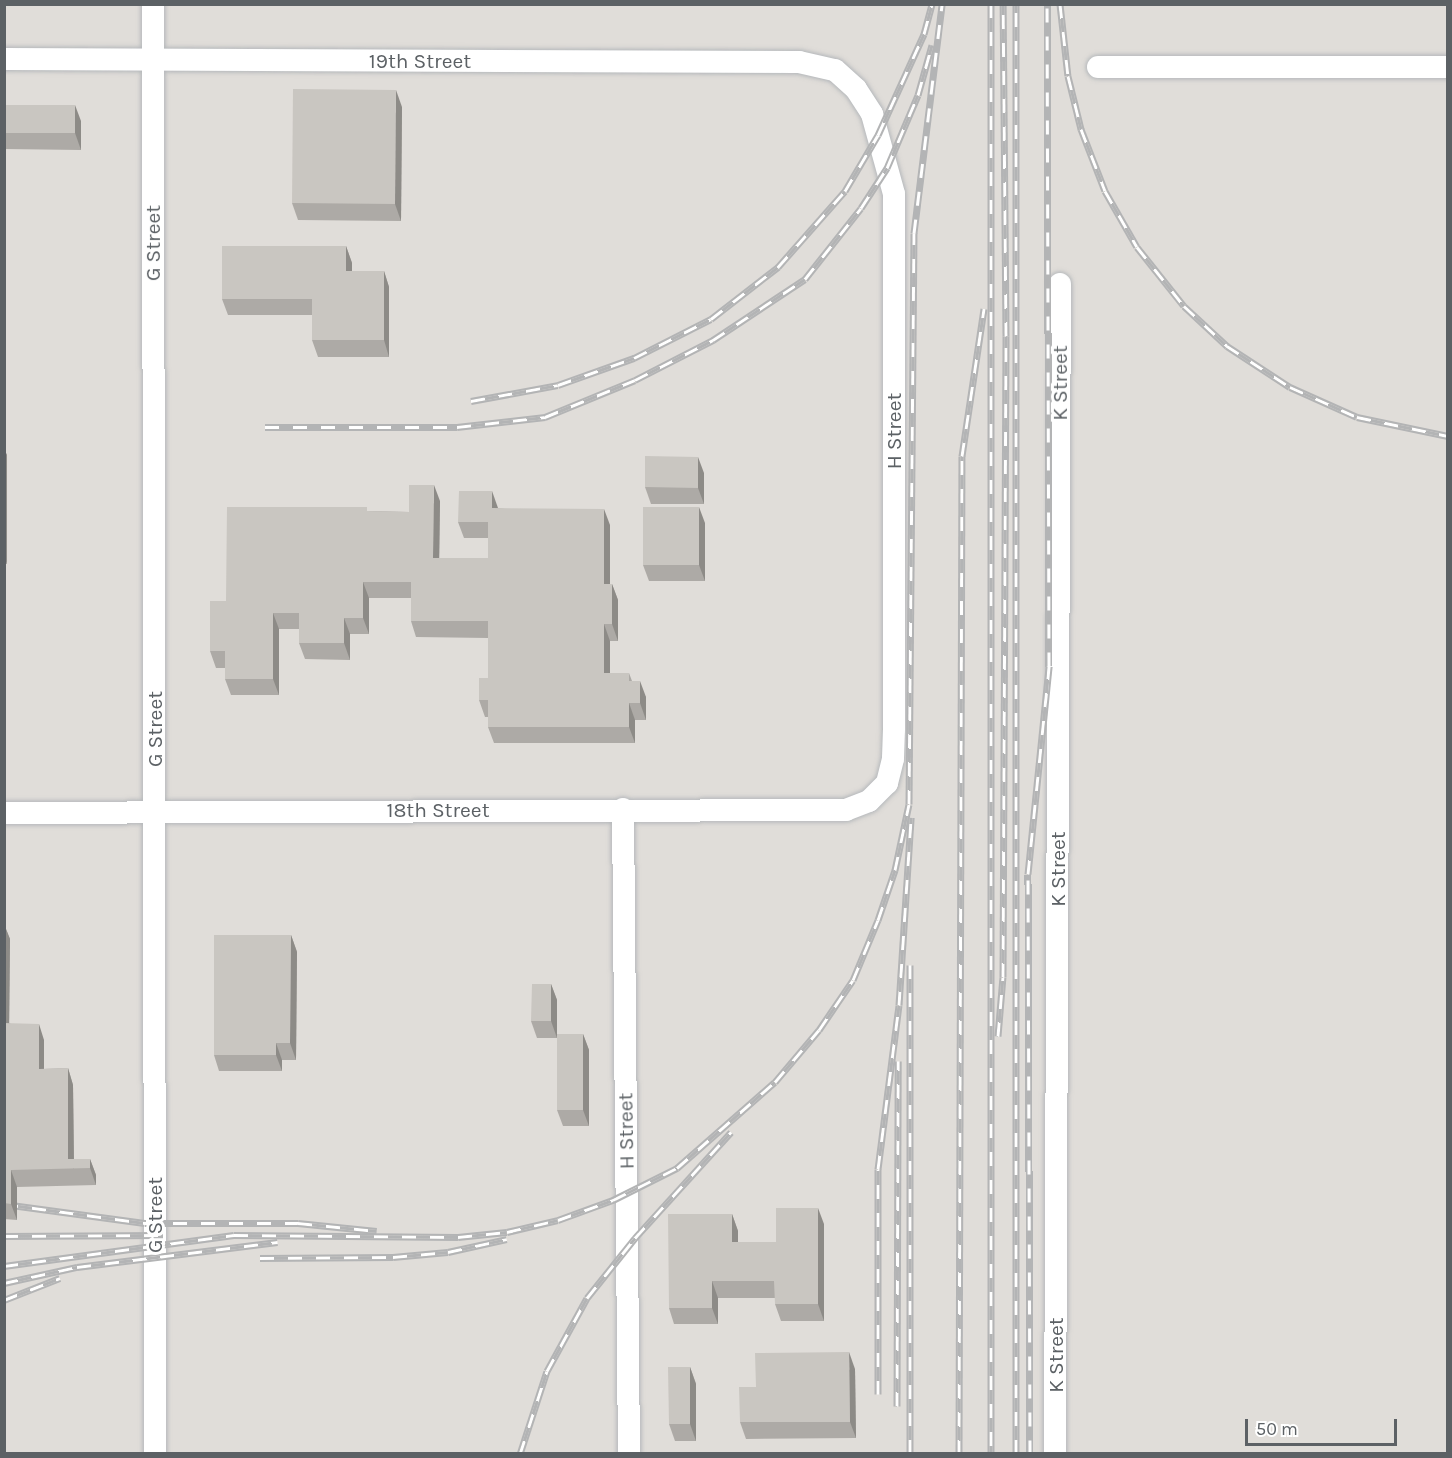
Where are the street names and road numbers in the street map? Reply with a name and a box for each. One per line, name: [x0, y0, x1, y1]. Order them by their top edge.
street label: 19th Street: [369, 48, 471, 74]
street label: G Street: [140, 205, 166, 281]
street label: K Street: [1047, 345, 1073, 421]
street label: H Street: [881, 393, 907, 469]
street label: G Street: [142, 691, 168, 767]
street label: 18th Street: [386, 797, 490, 823]
street label: K Street: [1045, 831, 1071, 907]
street label: H Street: [613, 1092, 639, 1170]
street label: G Street: [142, 1177, 168, 1253]
street label: K Street: [1043, 1317, 1069, 1393]

